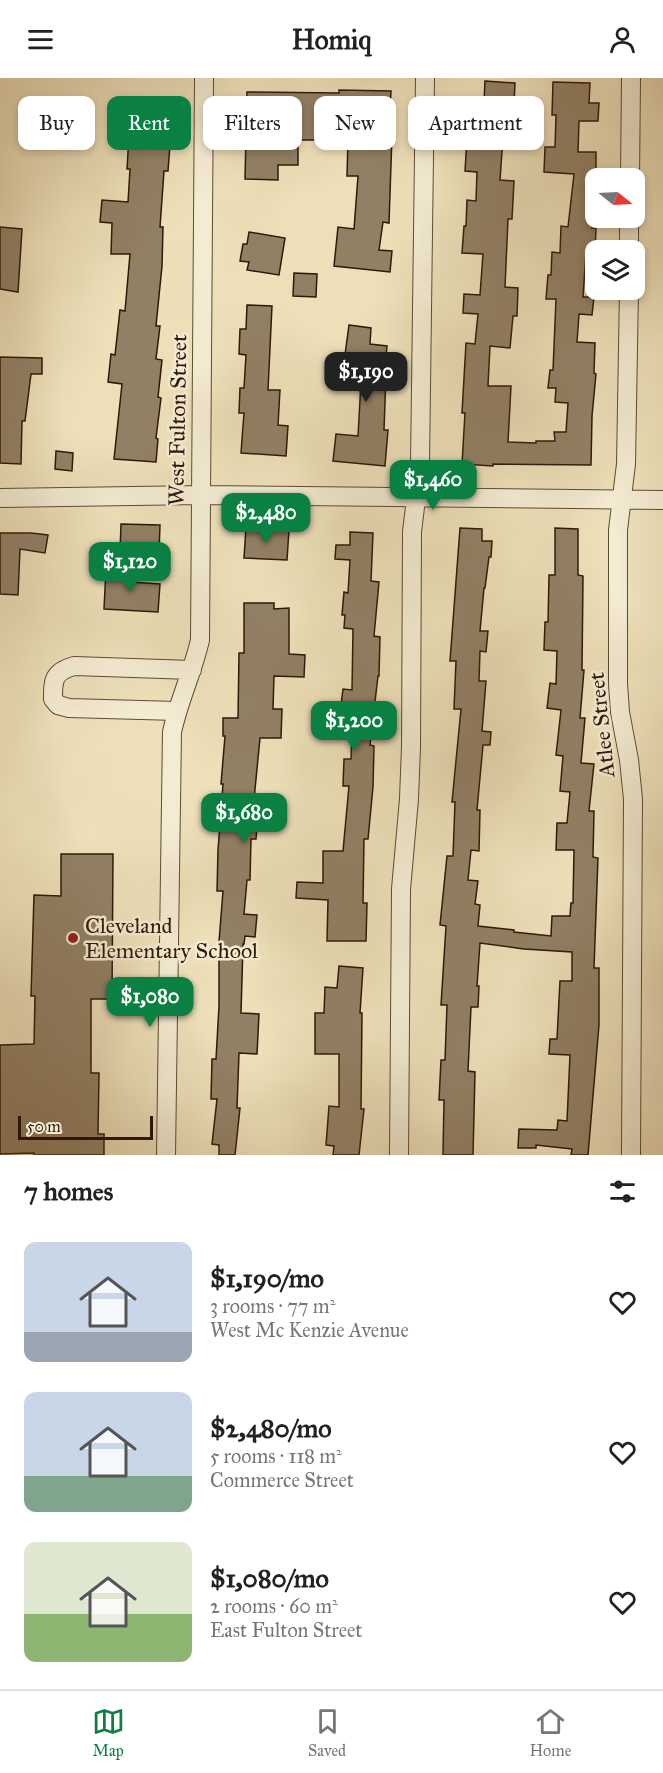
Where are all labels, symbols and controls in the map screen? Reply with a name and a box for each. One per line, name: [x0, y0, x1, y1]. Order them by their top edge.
icon: menu: [24, 23, 57, 56]
text: Homiq: [292, 23, 371, 56]
icon: person: [606, 23, 639, 56]
chip: Buy: [18, 96, 95, 150]
chip: Rent: [107, 96, 191, 150]
chip: Filters: [203, 96, 302, 150]
chip: New: [314, 96, 396, 150]
chip: Apartment: [408, 96, 544, 150]
north arrow: [585, 168, 645, 228]
map controls: [585, 168, 645, 300]
button: layers: [585, 240, 645, 300]
street label: West Fulton Street: [163, 334, 193, 506]
pin: $1,190: [317, 352, 415, 403]
text: $1,190: [338, 359, 394, 383]
pin: $1,460: [384, 460, 482, 511]
text: $1,460: [404, 467, 462, 491]
pin: $2,480: [217, 493, 315, 544]
text: $2,480: [235, 500, 297, 524]
pin: $1,120: [81, 542, 179, 593]
text: $1,120: [103, 549, 157, 573]
street label: Atlee Street: [583, 671, 621, 780]
pin: $1,200: [305, 701, 403, 752]
text: $1,200: [325, 708, 383, 732]
pin: $1,680: [195, 793, 293, 844]
text: $1,680: [215, 800, 273, 824]
place label: Cleveland Elementary School: [85, 912, 258, 964]
marker: Cleveland Elementary School: [66, 931, 80, 945]
pin: $1,080: [101, 977, 199, 1028]
text: $1,080: [121, 984, 179, 1008]
scale bar: [18, 1113, 153, 1140]
text: 50 m: [27, 1117, 61, 1136]
text: 7 homes: [24, 1175, 113, 1207]
icon: filters: [606, 1175, 639, 1208]
text: $1,190/mo: [210, 1262, 324, 1294]
icon: home: [72, 1266, 144, 1338]
icon: heart: [606, 1286, 639, 1319]
text: 3 rooms · 77 m²: [210, 1294, 335, 1318]
text: West Mc Kenzie Avenue: [210, 1318, 409, 1342]
text: $2,480/mo: [210, 1412, 332, 1444]
icon: home: [72, 1416, 144, 1488]
icon: heart: [606, 1436, 639, 1469]
text: 5 rooms · 118 m²: [210, 1444, 342, 1468]
text: Commerce Street: [210, 1468, 354, 1492]
text: $1,080/mo: [210, 1562, 329, 1594]
icon: home: [72, 1566, 144, 1638]
icon: heart: [606, 1586, 639, 1619]
text: 2 rooms · 60 m²: [210, 1594, 338, 1618]
text: East Fulton Street: [210, 1618, 362, 1642]
tab: Map: [92, 1705, 125, 1760]
tab: Saved: [308, 1705, 346, 1760]
tab: Home: [529, 1705, 571, 1760]

